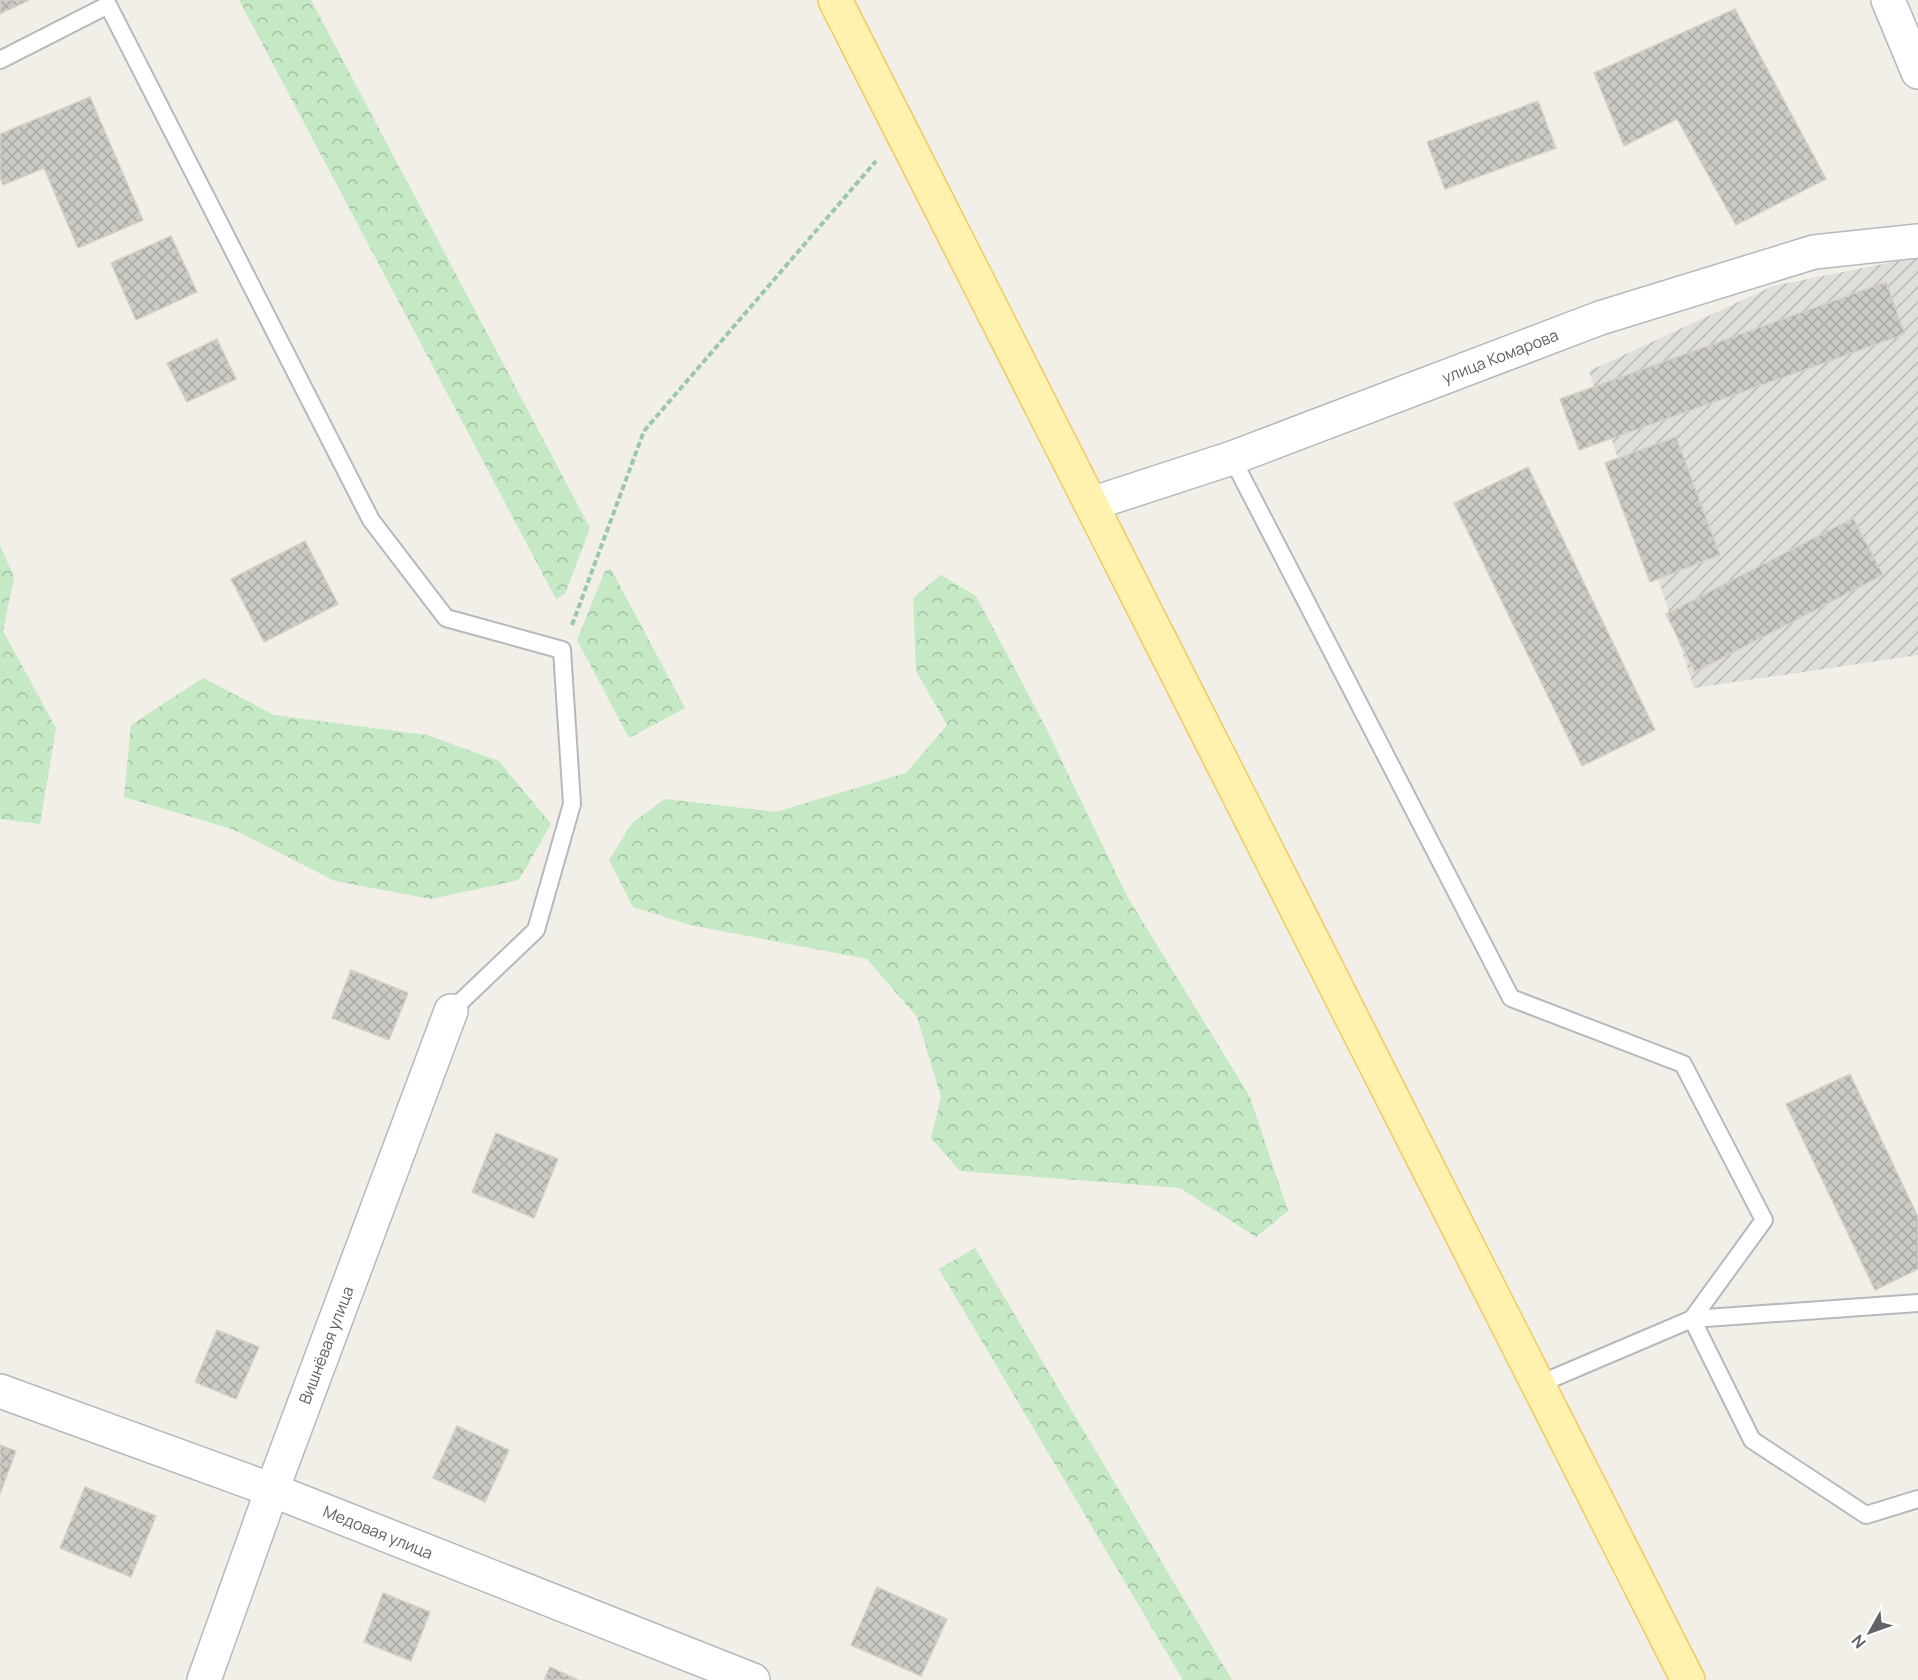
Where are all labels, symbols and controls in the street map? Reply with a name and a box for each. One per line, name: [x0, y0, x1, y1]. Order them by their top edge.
street label: улица Комарова: [1439, 324, 1561, 388]
street label: Вишнёвая улица: [293, 1283, 359, 1407]
street label: Медовая улица: [320, 1500, 436, 1564]
north arrow: [1840, 1602, 1900, 1662]
text: N: [1846, 1630, 1871, 1653]

